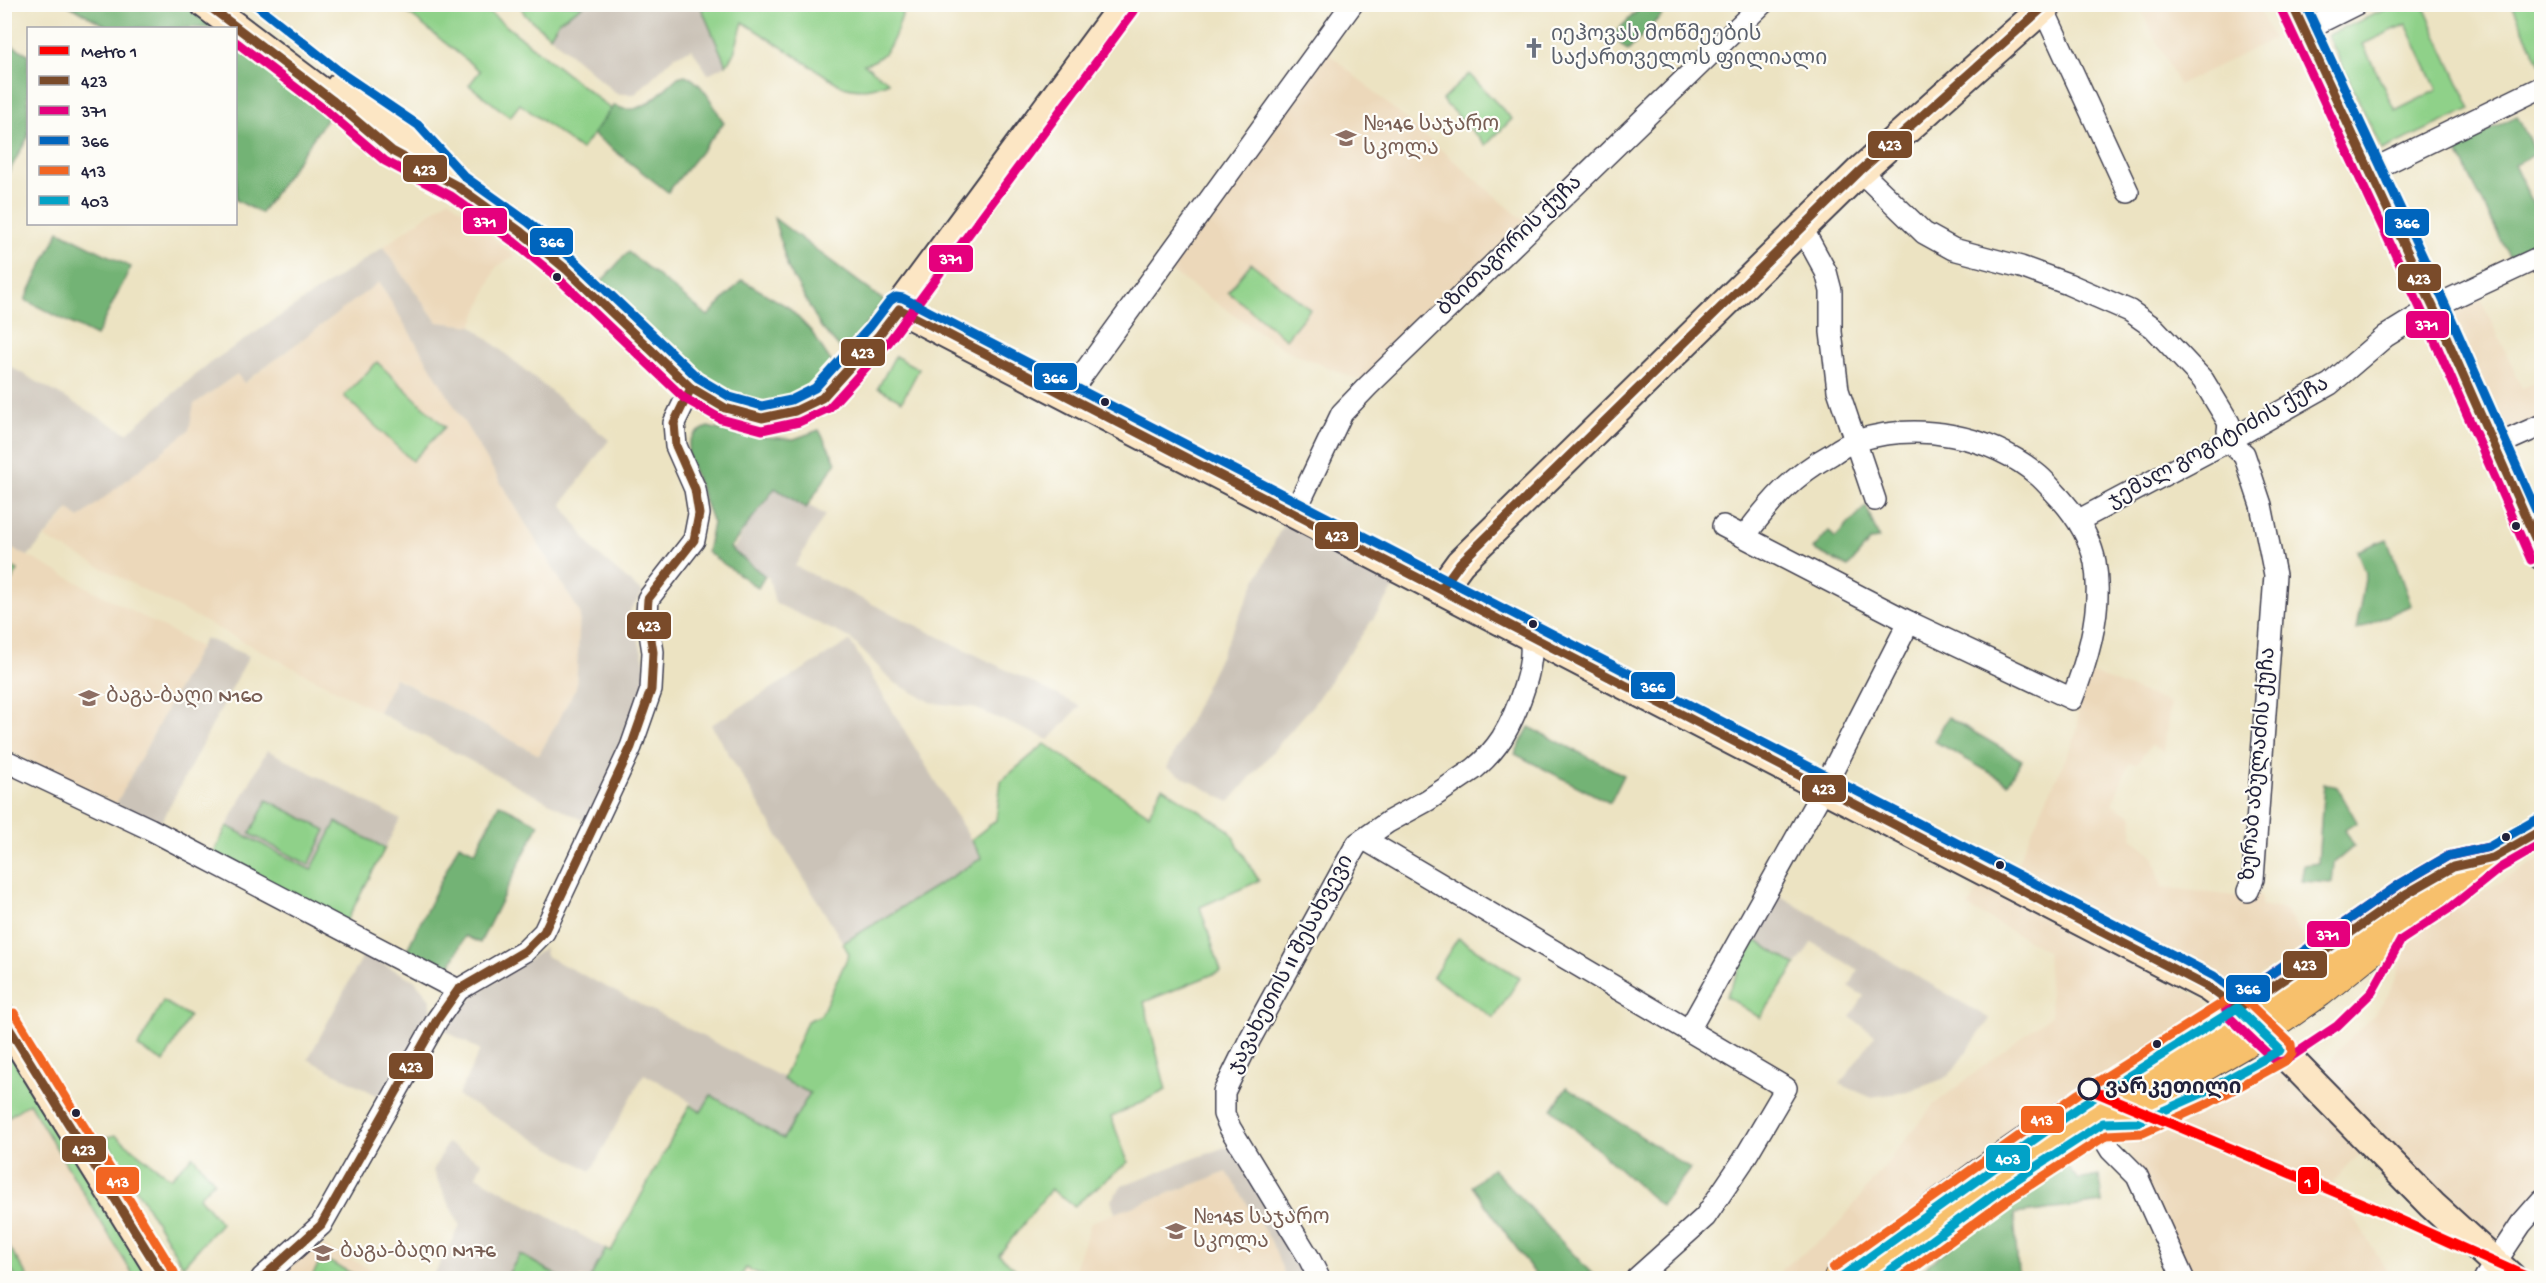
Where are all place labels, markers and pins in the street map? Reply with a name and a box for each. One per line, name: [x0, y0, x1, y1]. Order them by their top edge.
place label: იეჰოვას მოწმეების საქართველოს ფილიალი: [1551, 23, 1827, 73]
church icon: იეჰოვას მოწმეების საქართველოს ფილიალი: [1522, 36, 1546, 60]
place label: №146 საჯარო სკოლა: [1363, 113, 1499, 163]
school or university icon: №146 საჯარო სკოლა: [1334, 126, 1358, 150]
unlabelled marker: [551, 271, 563, 283]
unlabelled marker: [1099, 396, 1111, 408]
unlabelled marker: [2510, 520, 2522, 532]
unlabelled marker: [1527, 618, 1539, 630]
place label: ბაგა-ბაღი N160: [106, 685, 263, 711]
school or university icon: ბაგა-ბაღი N160: [77, 686, 101, 710]
unlabelled marker: [2500, 831, 2512, 843]
unlabelled marker: [1994, 859, 2006, 871]
unlabelled marker: [2151, 1038, 2163, 1050]
place label: ვარკეთილი: [2105, 1076, 2242, 1102]
marker: ვარკეთილი: [2078, 1078, 2100, 1100]
unlabelled marker: [70, 1107, 82, 1119]
place label: №145 საჯარო სკოლა: [1193, 1206, 1330, 1256]
school or university icon: №145 საჯარო სკოლა: [1164, 1219, 1188, 1243]
place label: ბაგა-ბაღი N176: [340, 1240, 496, 1266]
school or university icon: ბაგა-ბაღი N176: [311, 1241, 335, 1265]

